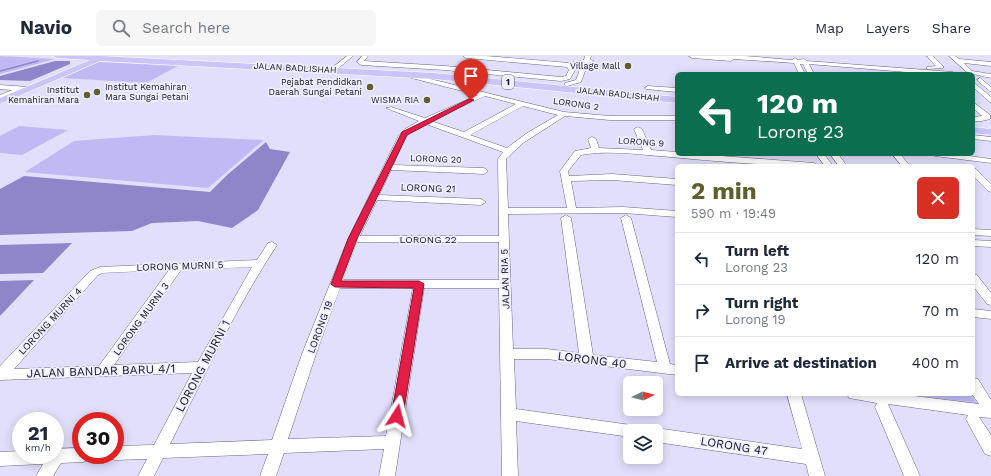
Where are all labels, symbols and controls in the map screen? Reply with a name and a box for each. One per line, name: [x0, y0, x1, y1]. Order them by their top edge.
search box: [96, 10, 376, 46]
text: Navio: [20, 16, 72, 39]
icon: search: [110, 17, 132, 39]
text: Search here: [142, 19, 230, 37]
text: Map: [815, 20, 844, 36]
text: Layers: [866, 20, 910, 36]
text: Share: [932, 20, 971, 36]
pin: [454, 59, 488, 100]
street label: JALAN BADLISHAH: [253, 61, 337, 75]
place label: Village Mall: [570, 61, 620, 71]
marker: Village Mall: [623, 61, 633, 71]
icon: arrive: [460, 65, 482, 87]
road number: 1: [502, 75, 514, 89]
place label: Pejabat Pendidkan Daerah Sungai Petani: [268, 77, 362, 97]
place label: Institut Kemahiran Mara Sungai Petani: [105, 82, 189, 102]
marker: Pejabat Pendidkan Daerah Sungai Petani: [365, 82, 375, 92]
place label: Institut Kemahiran Mara: [8, 85, 79, 105]
street label: JALAN BADLISHAH: [576, 85, 660, 103]
marker: Institut Kemahiran Mara Sungai Petani: [92, 87, 102, 97]
text: 120 m: [757, 87, 838, 120]
icon: left: [691, 88, 743, 140]
marker: Institut Kemahiran Mara: [82, 90, 92, 100]
place label: WISMA RIA: [371, 95, 419, 105]
marker: WISMA RIA: [422, 95, 432, 105]
street label: LORONG 2: [553, 96, 599, 112]
text: Lorong 23: [757, 121, 844, 142]
street label: LORONG 9: [618, 135, 664, 149]
street label: LORONG 20: [410, 153, 462, 165]
text: 2 min: [691, 177, 757, 205]
button: close: [917, 177, 959, 219]
street label: LORONG 21: [400, 182, 456, 194]
text: 590 m · 19:49: [691, 206, 776, 221]
street label: LORONG 22: [400, 234, 457, 245]
text: Turn left: [725, 242, 789, 260]
street label: JALAN RIA 5: [498, 248, 512, 309]
icon: left: [691, 248, 713, 270]
text: 120 m: [916, 250, 959, 268]
street label: LORONG MURNI 5: [136, 259, 224, 273]
text: Lorong 23: [725, 260, 788, 275]
street label: LORONG MURNI 3: [111, 280, 171, 357]
street label: LORONG MURNI 4: [16, 285, 84, 357]
text: Turn right: [725, 294, 798, 312]
street label: LORONG 19: [305, 299, 335, 355]
icon: right: [691, 300, 713, 322]
text: 70 m: [922, 302, 959, 320]
text: Lorong 19: [725, 312, 786, 327]
street label: LORONG MURNI 1: [173, 318, 233, 414]
street label: LORONG 40: [557, 349, 627, 371]
icon: arrive: [691, 352, 713, 374]
text: Arrive at destination: [725, 354, 877, 372]
text: 400 m: [912, 354, 959, 372]
street label: JALAN BANDAR BARU 4/1: [26, 361, 176, 381]
north arrow: [623, 376, 663, 416]
map controls: [623, 376, 663, 464]
position arrow: [376, 395, 418, 437]
speed limit sign: 30: [72, 412, 124, 464]
text: 21: [28, 421, 48, 445]
button: layers: [623, 424, 663, 464]
street label: LORONG 47: [699, 434, 769, 458]
text: km/h: [25, 442, 51, 453]

